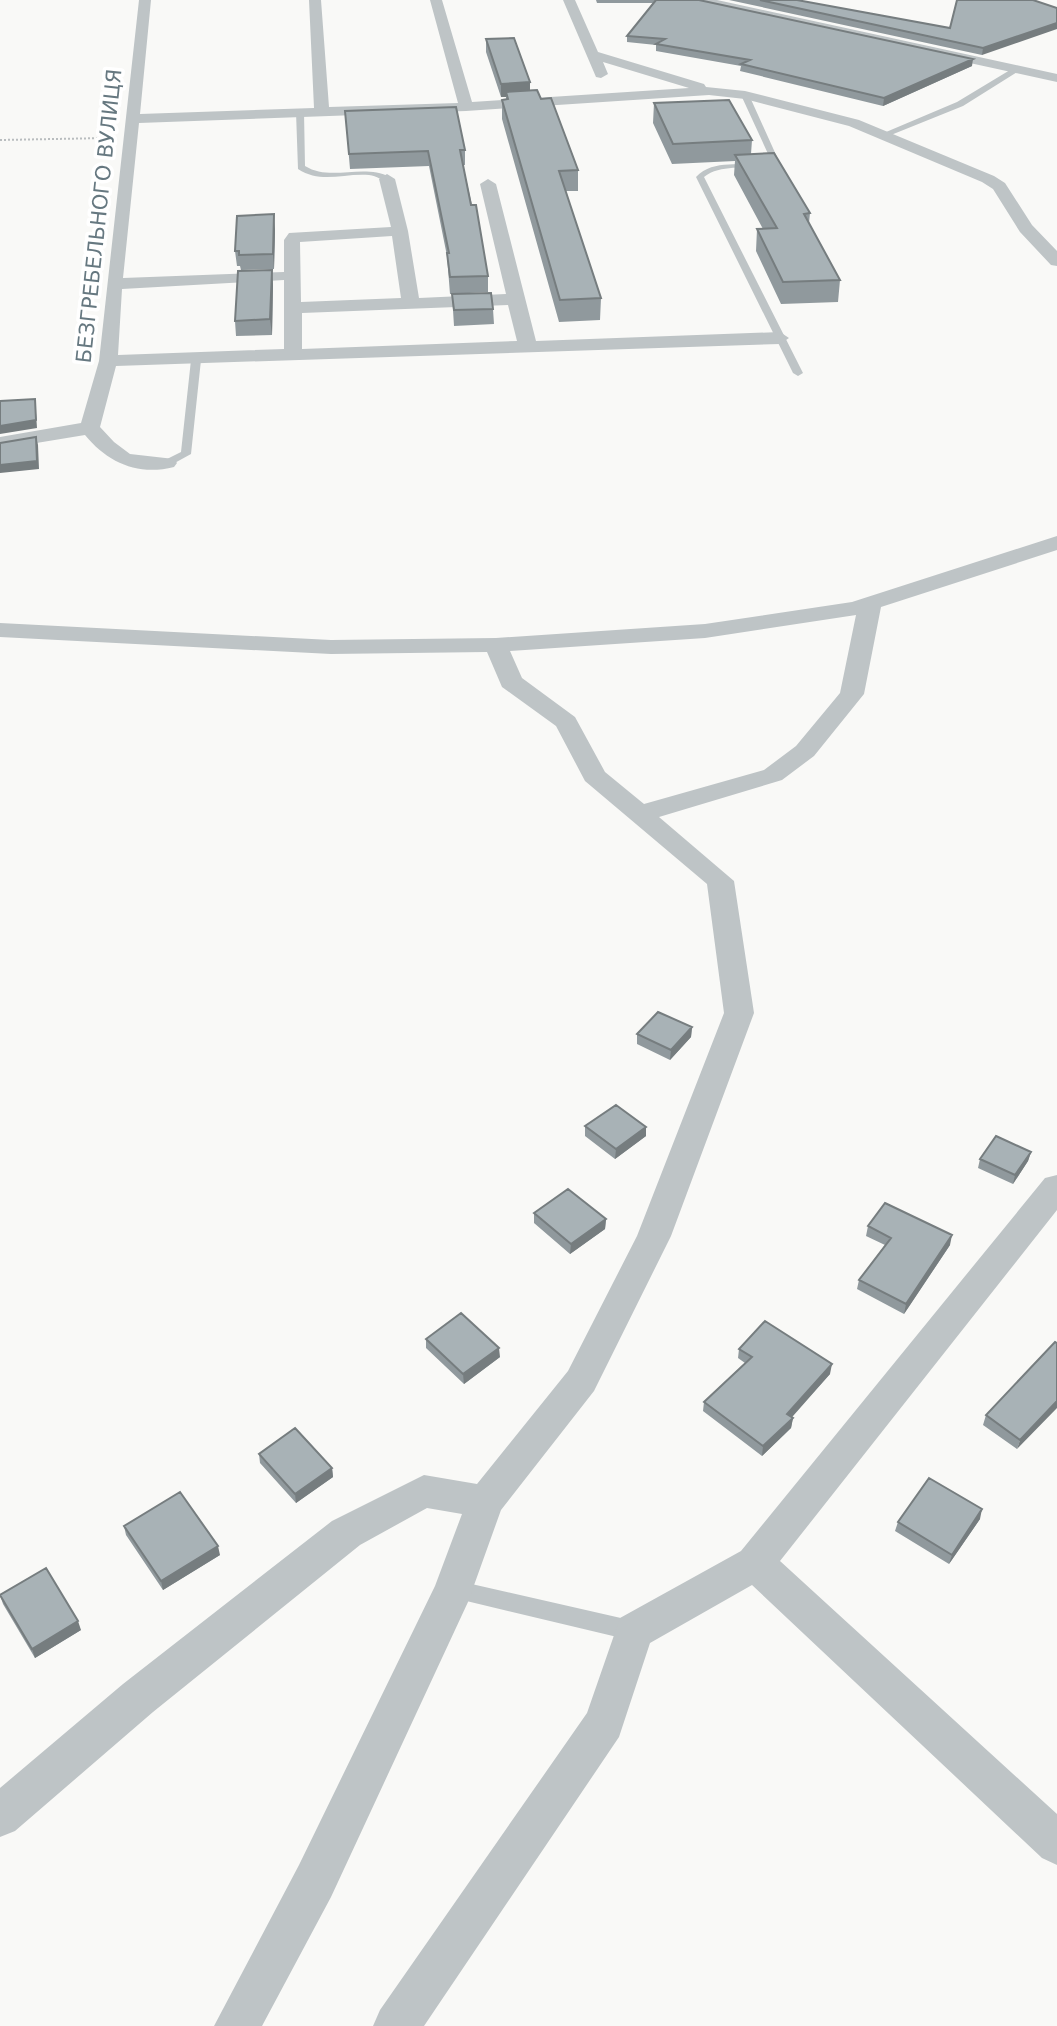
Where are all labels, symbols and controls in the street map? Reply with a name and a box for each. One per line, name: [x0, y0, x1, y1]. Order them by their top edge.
street label: БЕЗГРЕБЕЛЬНОГО ВУЛИЦЯ: [72, 68, 126, 364]

